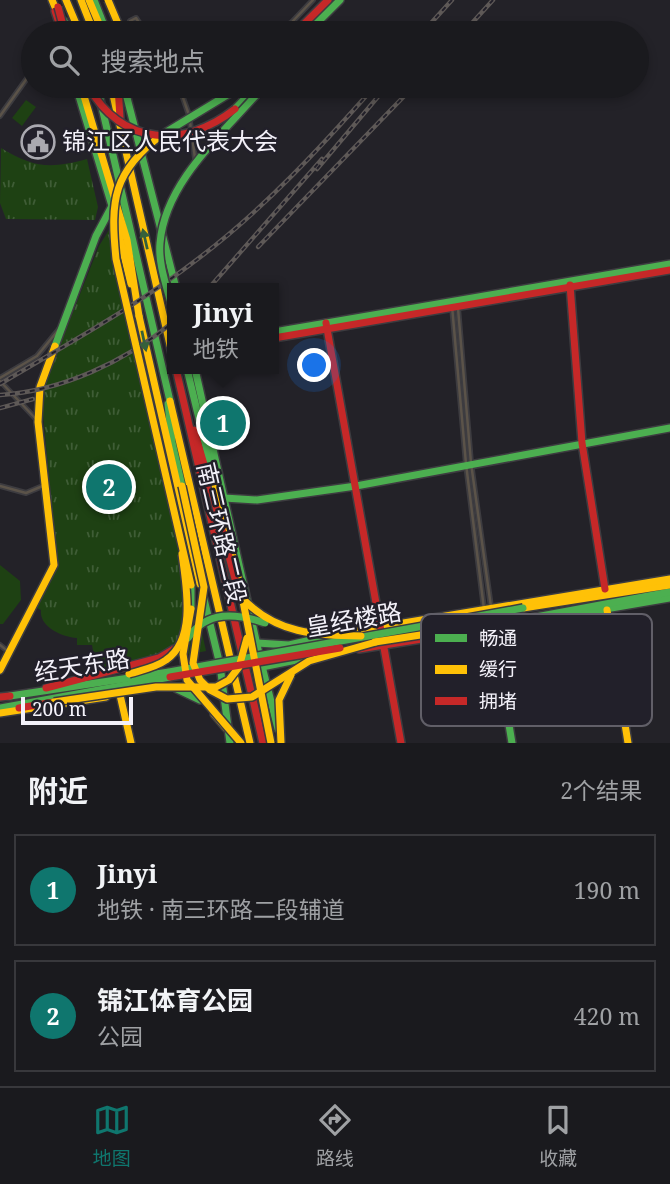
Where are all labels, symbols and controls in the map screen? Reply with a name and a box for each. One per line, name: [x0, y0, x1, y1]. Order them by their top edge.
search box: [21, 21, 649, 98]
icon: search: [45, 41, 83, 79]
text: 搜索地点: [101, 43, 205, 79]
public building icon: 锦江区人民代表大会: [19, 123, 57, 161]
place label: 锦江区人民代表大会: [62, 124, 278, 157]
one-way arrow: [140, 228, 151, 250]
popup: [167, 283, 279, 374]
text: Jinyi: [193, 294, 253, 330]
one-way arrow: [139, 330, 150, 352]
text: 地铁: [193, 332, 239, 364]
your location: [297, 348, 331, 382]
pin: 1: [200, 397, 246, 449]
street label: 南三环路二段: [190, 459, 255, 607]
pin: 2: [86, 461, 132, 513]
street label: 皇经楼路: [304, 594, 404, 643]
legend: [421, 614, 652, 726]
text: 畅通: [479, 625, 517, 651]
street label: 经天东路: [32, 641, 132, 688]
text: 缓行: [479, 656, 517, 682]
text: 拥堵: [479, 688, 517, 714]
scale bar: [21, 694, 133, 726]
text: 200 m: [32, 696, 87, 722]
text: 附近: [28, 770, 88, 811]
text: 2个结果: [560, 774, 642, 806]
text: Jinyi: [97, 855, 157, 891]
text: 1: [47, 874, 60, 906]
text: 190 m: [574, 874, 640, 906]
text: 地铁 · 南三环路二段辅道: [97, 893, 345, 925]
text: 锦江体育公园: [97, 982, 253, 1018]
text: 2: [47, 1000, 60, 1032]
text: 420 m: [574, 1000, 640, 1032]
text: 公园: [97, 1020, 143, 1052]
tab: 地图: [93, 1101, 131, 1171]
tab: 路线: [316, 1101, 354, 1171]
tab: 收藏: [539, 1101, 577, 1171]

